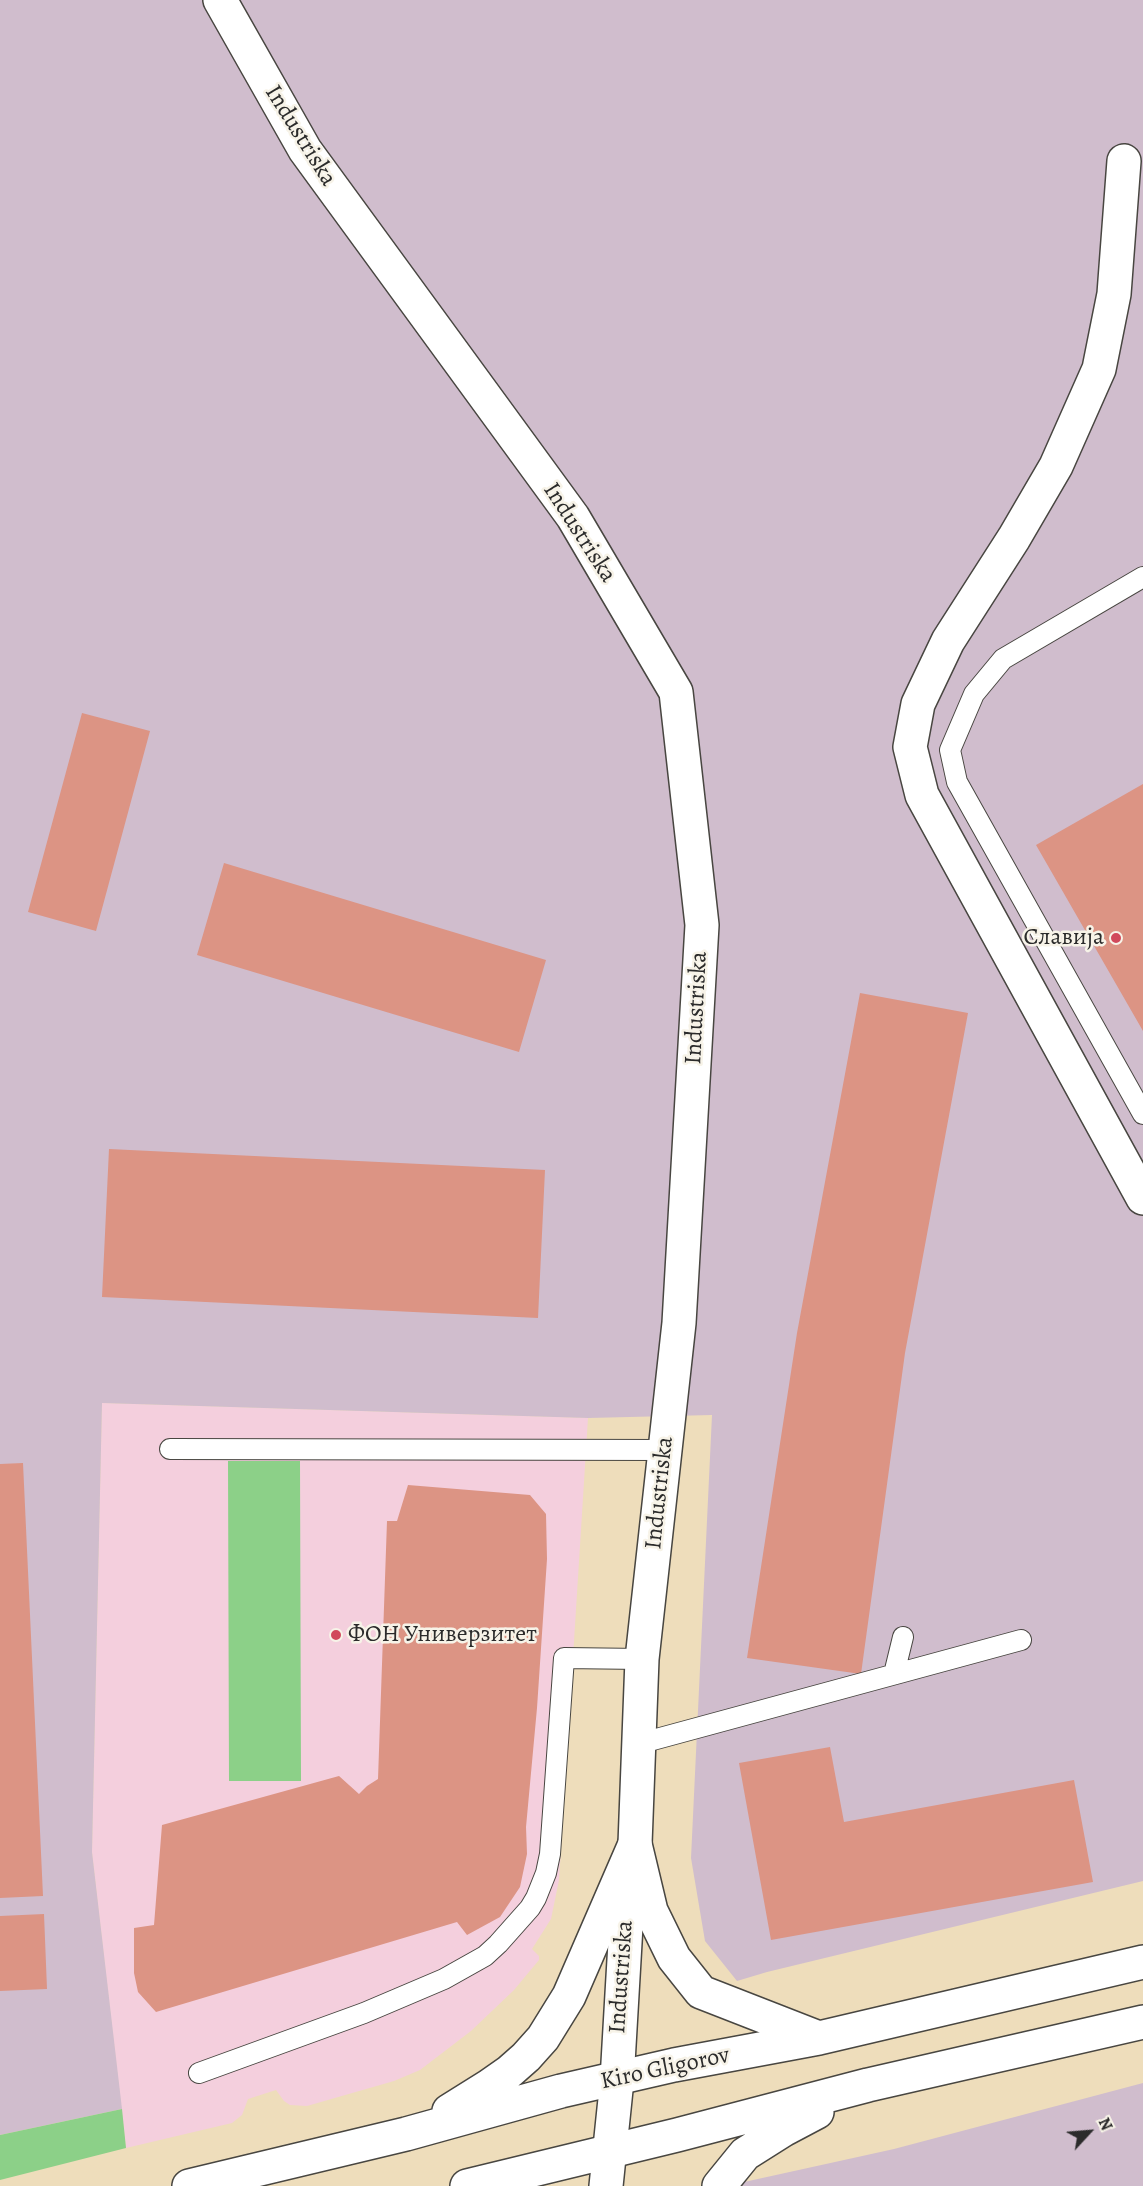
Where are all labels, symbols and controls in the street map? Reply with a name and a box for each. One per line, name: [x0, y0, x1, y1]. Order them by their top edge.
street label: Industriska: [258, 80, 342, 192]
street label: Industriska: [536, 478, 622, 588]
place label: Славија: [1023, 924, 1104, 952]
marker: Славија: [1109, 931, 1123, 945]
street label: Industriska: [680, 951, 714, 1065]
street label: Industriska: [640, 1435, 680, 1551]
place label: ФОН Универзитет: [348, 1621, 537, 1649]
marker: ФОН Универзитет: [329, 1628, 343, 1642]
street label: Industriska: [604, 1920, 640, 2034]
street label: Kiro Gligorov: [598, 2041, 732, 2097]
north arrow: [1059, 2102, 1119, 2162]
text: N: [1093, 2114, 1118, 2134]

